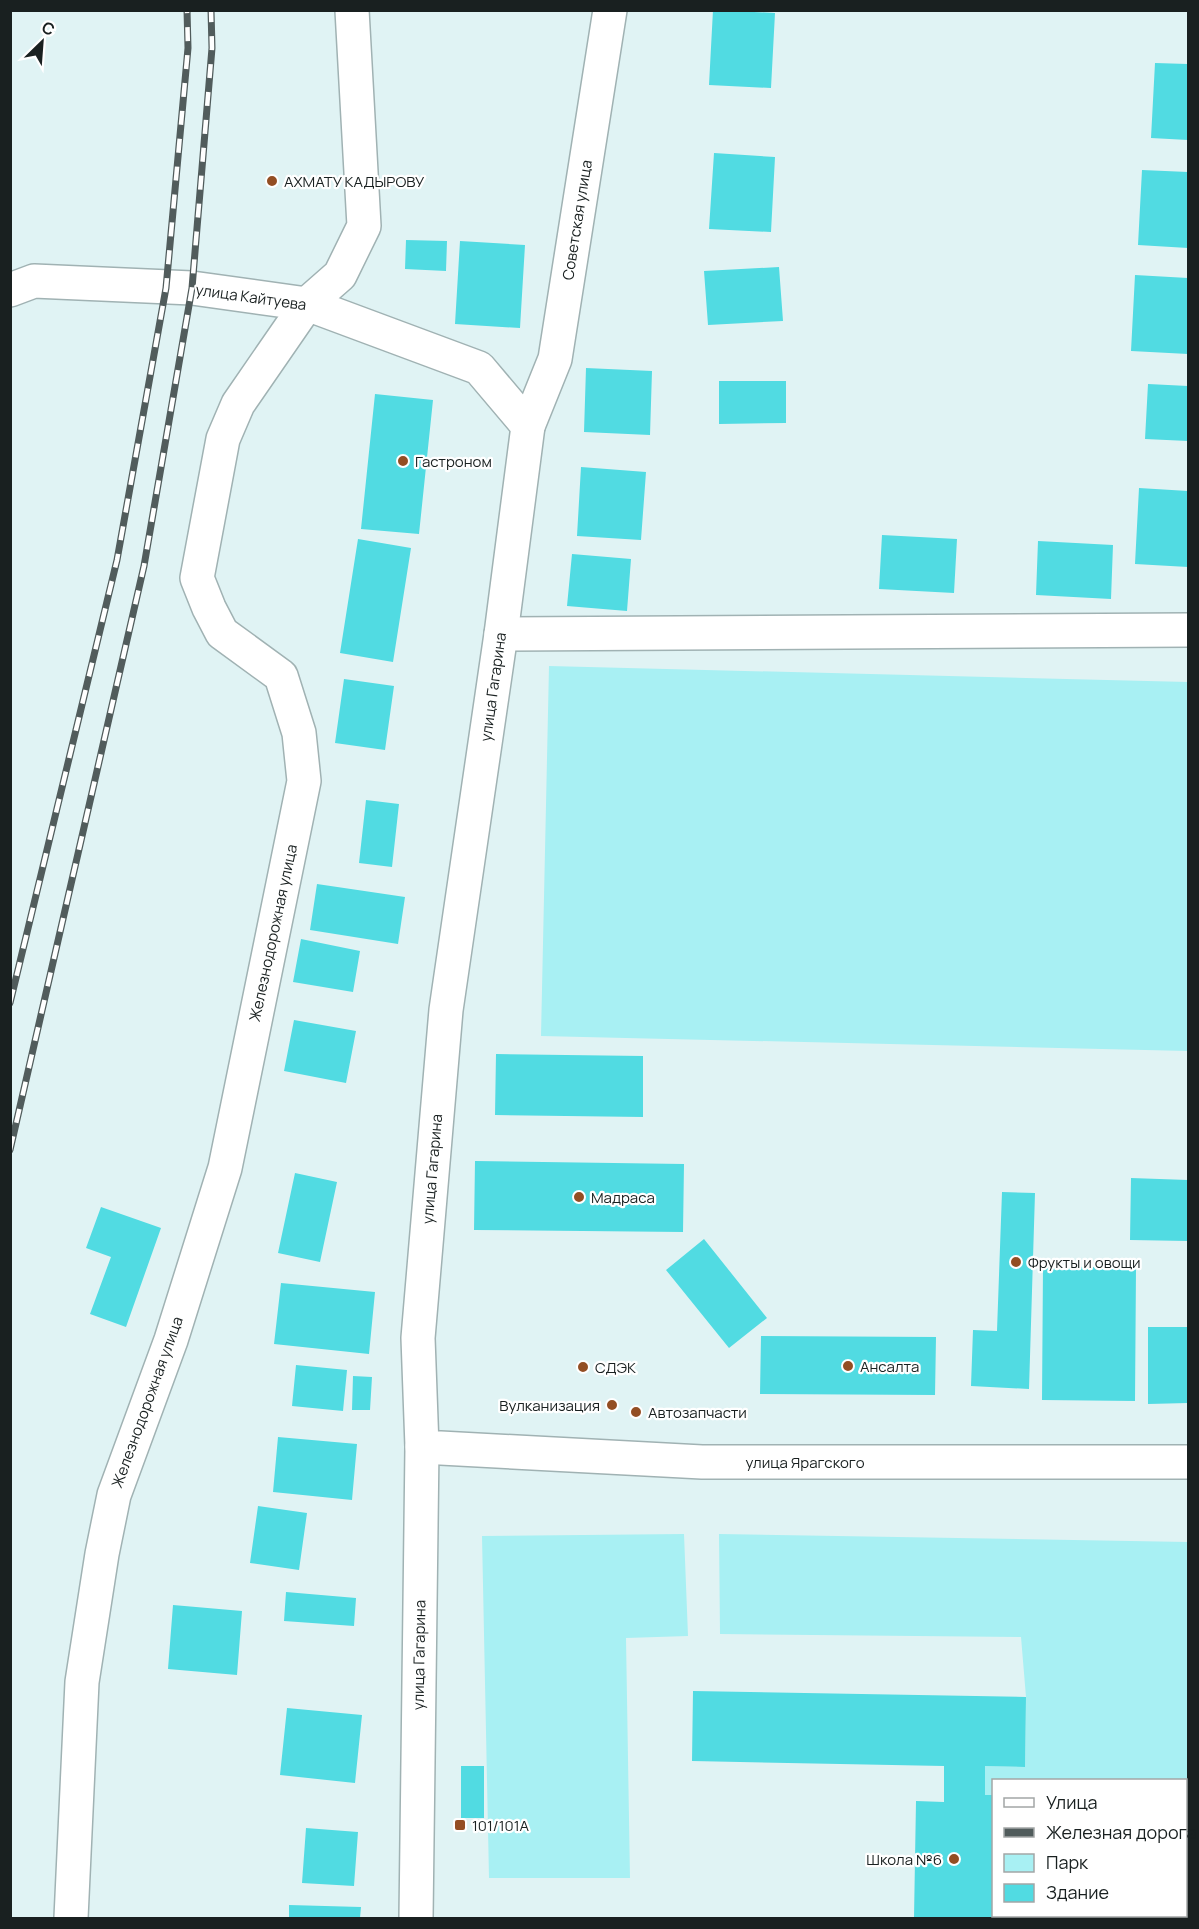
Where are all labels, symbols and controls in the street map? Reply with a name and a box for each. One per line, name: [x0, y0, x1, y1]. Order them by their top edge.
north arrow: [12, 12, 72, 72]
text: С: [38, 16, 59, 41]
street label: Советская улица: [557, 158, 597, 282]
place label: АХМАТУ КАДЫРОВУ: [284, 171, 425, 192]
marker: АХМАТУ КАДЫРОВУ: [265, 174, 279, 188]
street label: улица Кайтуева: [194, 279, 308, 315]
place label: Гастроном: [415, 451, 492, 472]
marker: Гастроном: [396, 454, 410, 468]
street label: улица Гагарина: [475, 631, 511, 743]
street label: Железнодорожная улица: [244, 842, 302, 1024]
street label: улица Гагарина: [417, 1113, 447, 1225]
place label: Мадраса: [591, 1187, 655, 1208]
marker: Мадраса: [572, 1190, 586, 1204]
place label: Фрукты и овощи: [1028, 1252, 1141, 1273]
marker: Фрукты и овощи: [1009, 1255, 1023, 1269]
street label: Железнодорожная улица: [106, 1313, 188, 1491]
place label: Ансалта: [860, 1356, 919, 1377]
place label: СДЭК: [595, 1357, 636, 1378]
marker: Ансалта: [841, 1359, 855, 1373]
marker: СДЭК: [576, 1360, 590, 1374]
place label: Вулканизация: [499, 1395, 600, 1416]
marker: Вулканизация: [605, 1398, 619, 1412]
place label: Автозапчасти: [648, 1402, 747, 1423]
marker: Автозапчасти: [629, 1405, 643, 1419]
street label: улица Ярагского: [745, 1452, 865, 1473]
street label: улица Гагарина: [408, 1600, 430, 1710]
legend: [992, 1779, 1187, 1917]
text: Улица: [1046, 1790, 1098, 1814]
place label: 101/101А: [472, 1815, 530, 1836]
marker: 101/101А: [453, 1818, 467, 1832]
text: Железная дорога: [1046, 1820, 1197, 1844]
place label: Школа №6: [866, 1849, 942, 1870]
text: Парк: [1046, 1850, 1089, 1874]
marker: Школа №6: [947, 1852, 961, 1866]
text: Здание: [1046, 1880, 1109, 1904]

